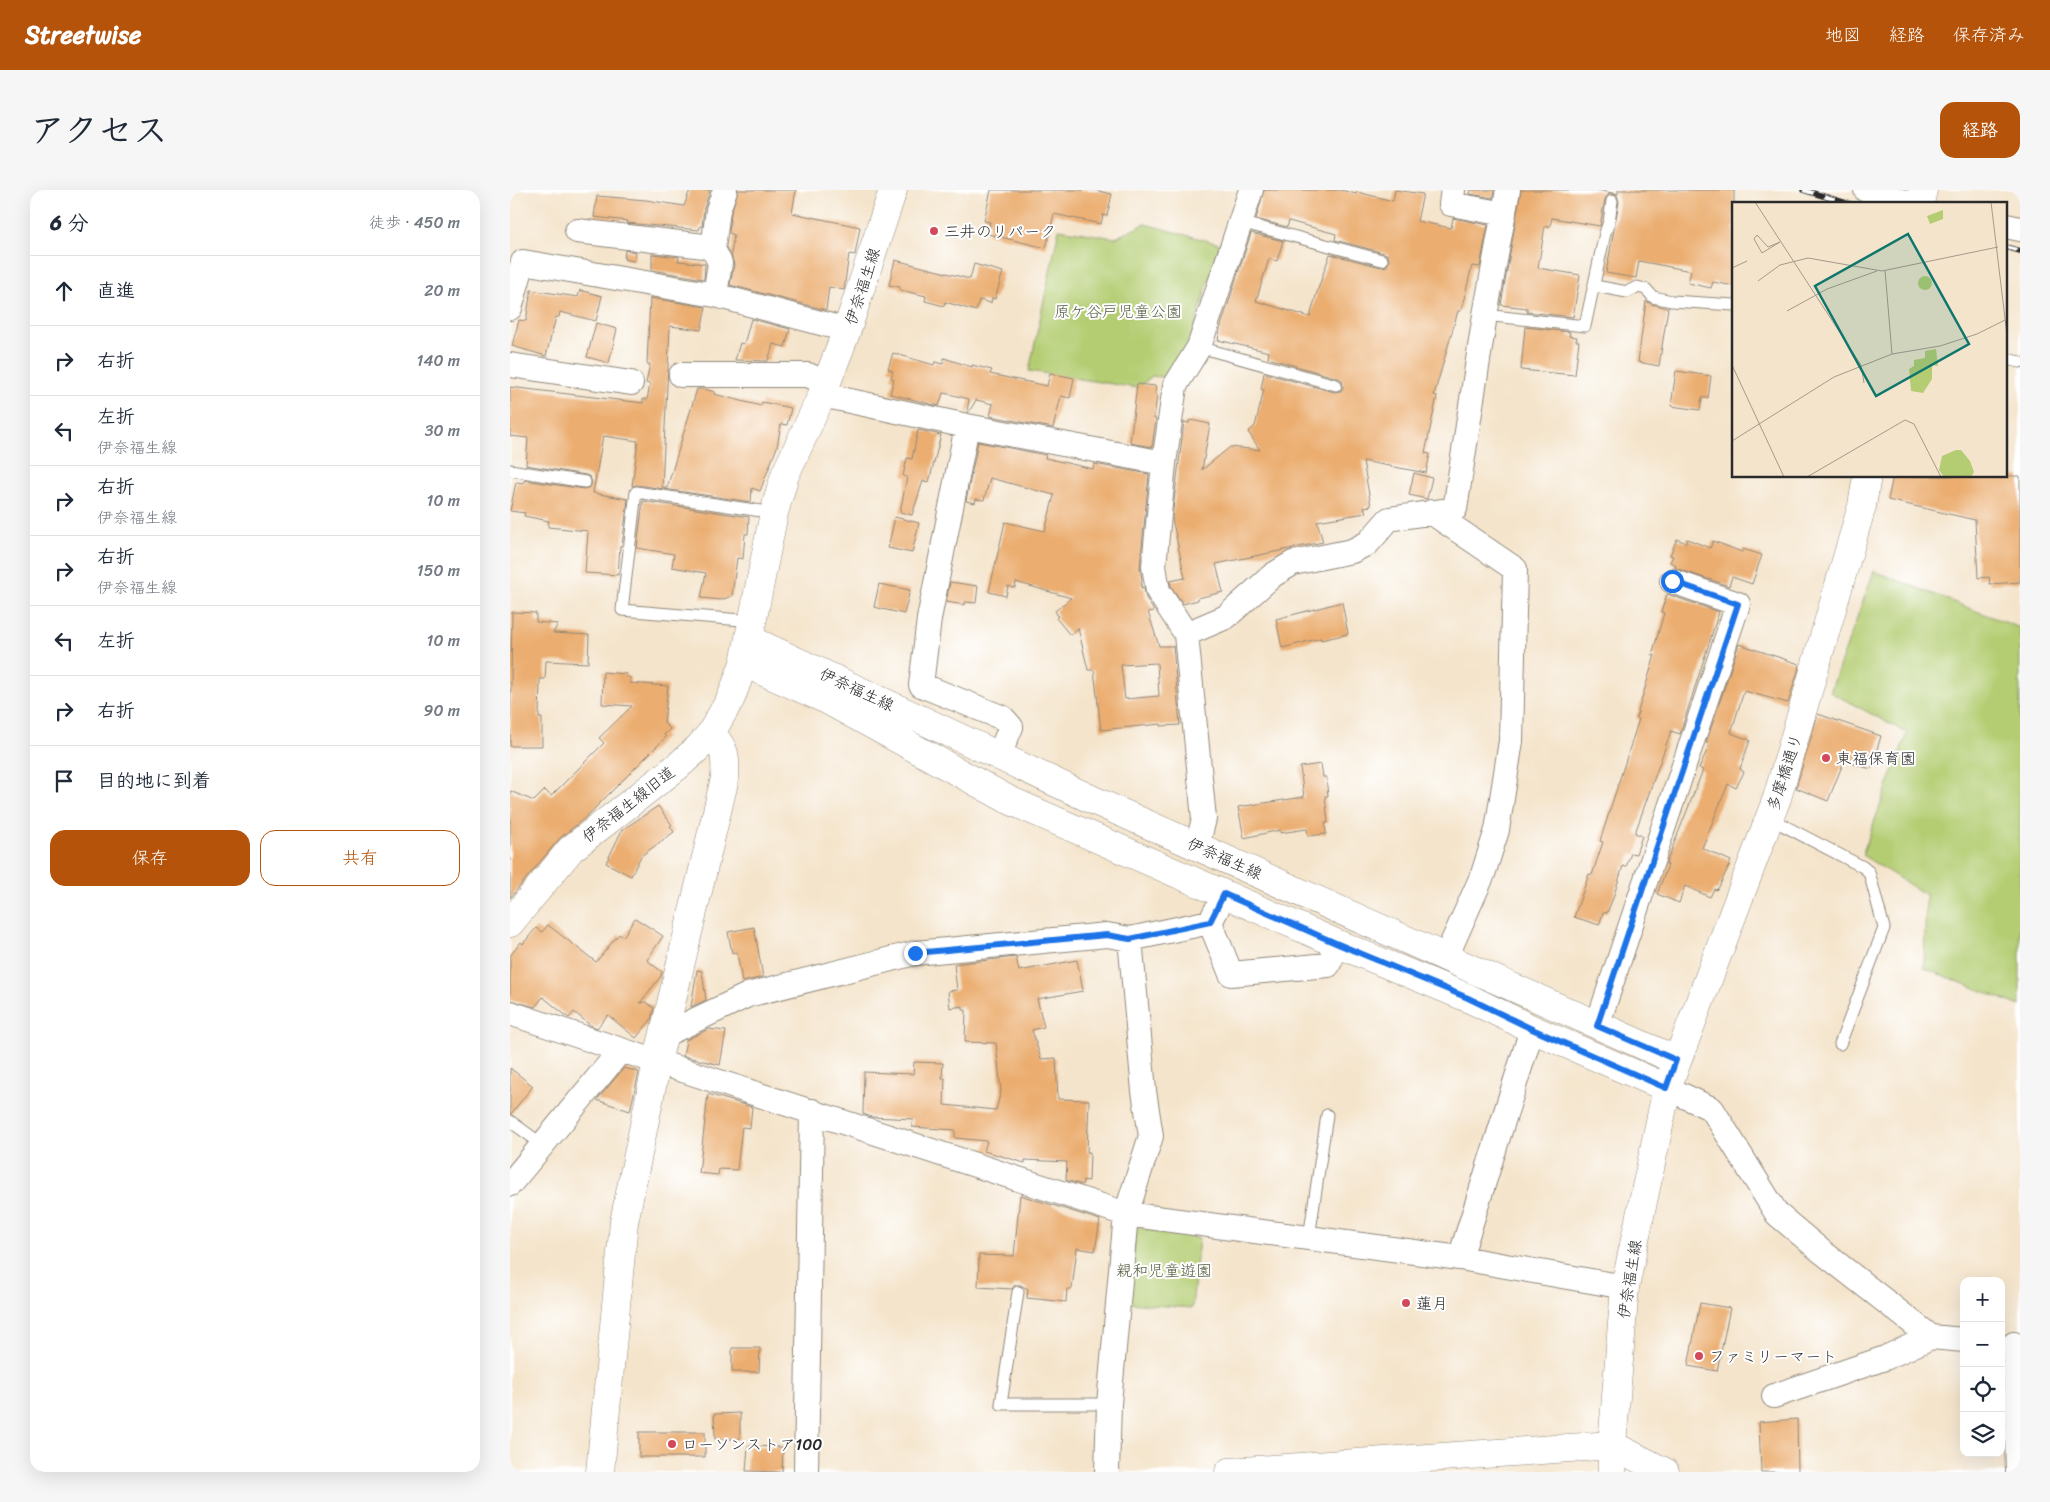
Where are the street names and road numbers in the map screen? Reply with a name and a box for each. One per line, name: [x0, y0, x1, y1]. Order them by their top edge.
street label: 伊奈福生線: [836, 244, 889, 329]
street label: 伊奈福生線: [814, 659, 899, 720]
street label: 多摩橋通り: [1758, 730, 1811, 815]
street label: 伊奈福生線旧道: [575, 758, 681, 850]
street label: 伊奈福生線: [1182, 829, 1267, 888]
street label: 伊奈福生線: [1609, 1237, 1650, 1321]

